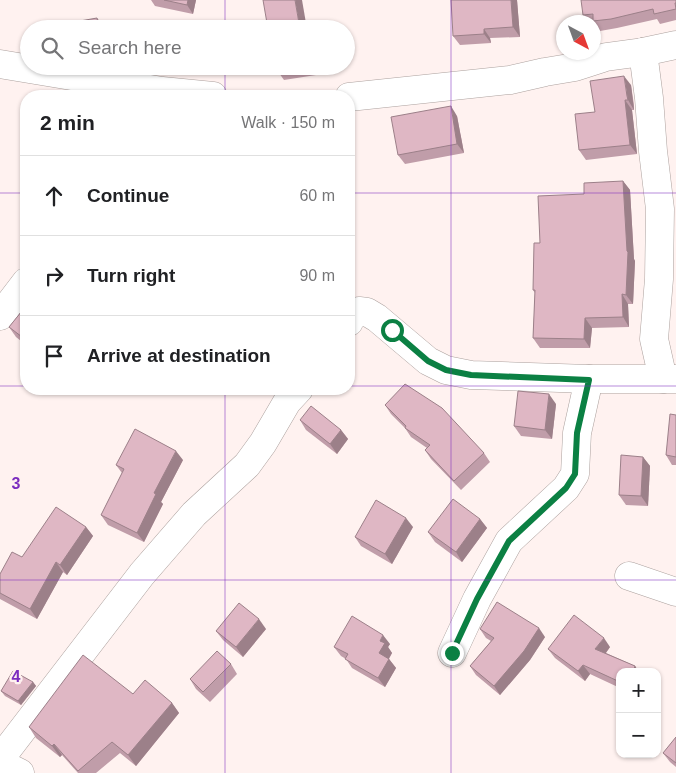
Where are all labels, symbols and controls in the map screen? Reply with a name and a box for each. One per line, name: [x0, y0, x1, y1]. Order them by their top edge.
north arrow: [556, 15, 601, 60]
search box: [20, 20, 355, 75]
icon: search: [38, 34, 66, 62]
text: Search here: [78, 37, 182, 58]
text: 2 min: [40, 111, 95, 134]
text: Walk · 150 m: [241, 114, 335, 131]
icon: ahead: [40, 182, 68, 210]
text: Continue: [87, 185, 169, 206]
text: 60 m: [299, 187, 335, 204]
icon: right: [40, 262, 68, 290]
text: Turn right: [87, 265, 175, 286]
text: 90 m: [299, 267, 335, 284]
route start: [381, 319, 404, 342]
icon: arrive: [40, 342, 68, 370]
text: Arrive at destination: [87, 345, 271, 366]
text: 3: [12, 475, 21, 492]
route end: [441, 642, 464, 665]
text: 4: [12, 668, 21, 685]
map controls: [616, 668, 661, 758]
button: +: [616, 668, 661, 713]
button: −: [616, 713, 661, 758]

